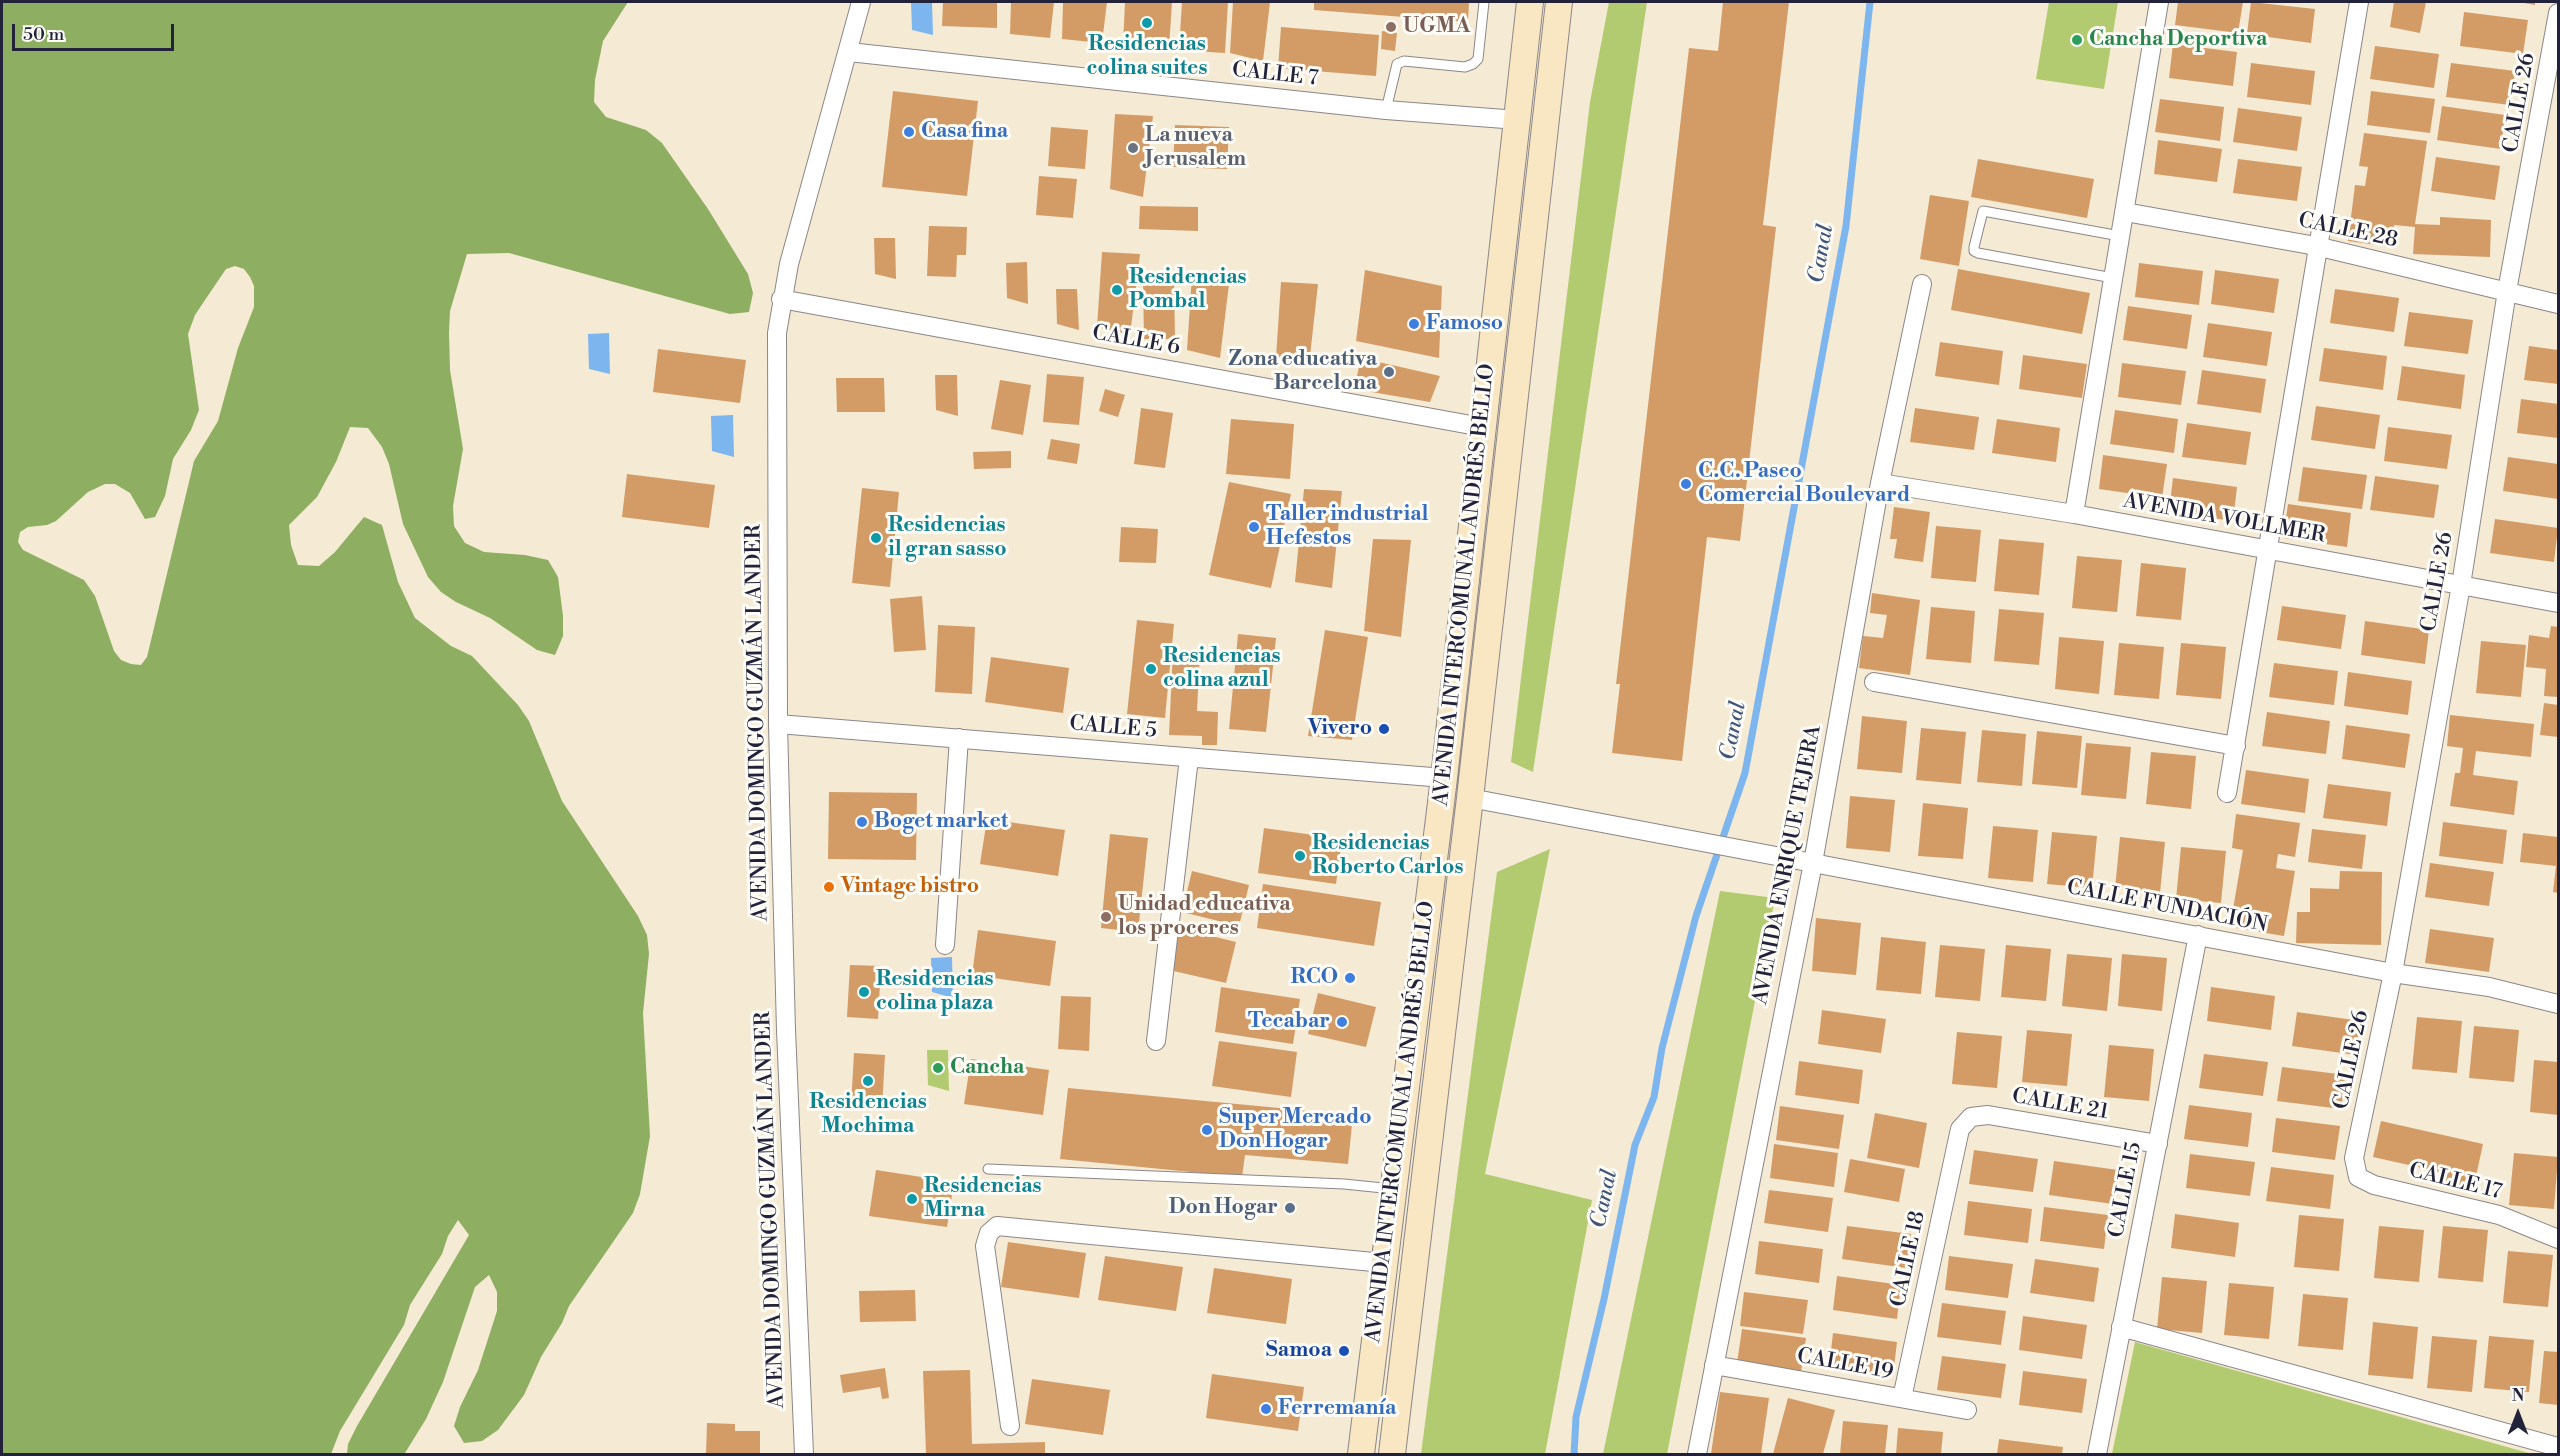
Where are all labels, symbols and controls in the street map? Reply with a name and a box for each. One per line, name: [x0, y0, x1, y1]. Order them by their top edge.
scale bar: [15, 12, 177, 50]
place label: UGMA: [1403, 14, 1470, 40]
marker: Residencias colina suites: [1140, 16, 1154, 30]
marker: UGMA: [1384, 20, 1398, 34]
text: 50 m: [23, 23, 64, 46]
place label: Cancha Deportiva: [2089, 27, 2267, 53]
place label: Residencias colina suites: [1087, 32, 1207, 82]
marker: Cancha Deportiva: [2070, 33, 2084, 47]
street label: CALLE 26: [2499, 51, 2541, 155]
street label: CALLE 7: [1231, 58, 1319, 92]
place label: Casa fina: [921, 119, 1008, 145]
place label: La nueva Jerusalem: [1145, 123, 1246, 173]
marker: Casa fina: [902, 125, 916, 139]
marker: La nueva Jerusalem: [1126, 141, 1140, 155]
street label: CALLE 28: [2296, 208, 2400, 254]
water label: Canal: [1804, 223, 1840, 285]
place label: Residencias Pombal: [1129, 265, 1247, 315]
marker: Residencias Pombal: [1110, 283, 1124, 297]
place label: Famoso: [1426, 311, 1503, 337]
marker: Famoso: [1407, 317, 1421, 331]
street label: CALLE 6: [1090, 321, 1182, 361]
place label: Zona educativa Barcelona: [1228, 347, 1377, 397]
street label: AVENIDA INTERCOMUNAL ANDRÉS BELLO: [1429, 363, 1501, 807]
marker: Zona educativa Barcelona: [1382, 365, 1396, 379]
place label: C.C. Paseo Comercial Boulevard: [1698, 459, 1910, 509]
marker: C.C. Paseo Comercial Boulevard: [1679, 477, 1693, 491]
street label: AVENIDA VOLLMER: [2121, 489, 2327, 549]
place label: Taller industrial Hefestos: [1266, 502, 1428, 552]
place label: Residencias il gran sasso: [888, 513, 1007, 563]
marker: Taller industrial Hefestos: [1247, 520, 1261, 534]
street label: AVENIDA DOMINGO GUZMÁN LANDER: [742, 524, 774, 922]
street label: CALLE 26: [2417, 530, 2459, 634]
marker: Residencias il gran sasso: [869, 531, 883, 545]
place label: Residencias colina azul: [1163, 644, 1281, 694]
marker: Residencias colina azul: [1144, 662, 1158, 676]
water label: Canal: [1715, 699, 1753, 763]
street label: CALLE 5: [1068, 712, 1158, 744]
place label: Vivero: [1308, 716, 1372, 742]
marker: Vivero: [1377, 722, 1391, 736]
street label: AVENIDA ENRIQUE TEJERA: [1749, 723, 1827, 1007]
place label: Boget market: [874, 809, 1008, 835]
marker: Boget market: [855, 815, 869, 829]
place label: Residencias Roberto Carlos: [1312, 831, 1463, 881]
marker: Residencias Roberto Carlos: [1293, 849, 1307, 863]
place label: Vintage bistro: [841, 874, 979, 900]
street label: CALLE FUNDACIÓN: [2065, 875, 2269, 939]
marker: Vintage bistro: [822, 880, 836, 894]
place label: Unidad educativa los proceres: [1118, 892, 1291, 942]
street label: AVENIDA INTERCOMUNAL ANDRÉS BELLO: [1361, 900, 1441, 1344]
marker: Unidad educativa los proceres: [1099, 910, 1113, 924]
place label: RCO: [1291, 965, 1338, 991]
place label: Residencias colina plaza: [876, 967, 994, 1017]
marker: RCO: [1343, 971, 1357, 985]
marker: Residencias colina plaza: [857, 985, 871, 999]
street label: CALLE 26: [2329, 1008, 2375, 1112]
place label: Tecabar: [1248, 1009, 1330, 1035]
street label: AVENIDA DOMINGO GUZMÁN LANDER: [751, 1011, 791, 1409]
marker: Tecabar: [1335, 1015, 1349, 1029]
place label: Cancha: [950, 1055, 1024, 1081]
marker: Cancha: [931, 1061, 945, 1075]
marker: Residencias Mochima: [861, 1074, 875, 1088]
street label: CALLE 21: [2010, 1084, 2110, 1126]
place label: Residencias Mochima: [809, 1090, 927, 1140]
place label: Super Mercado Don Hogar: [1219, 1105, 1372, 1155]
marker: Super Mercado Don Hogar: [1200, 1123, 1214, 1137]
street label: CALLE 15: [2104, 1140, 2148, 1240]
street label: CALLE 17: [2406, 1158, 2504, 1206]
water label: Canal: [1586, 1167, 1624, 1231]
place label: Residencias Mirna: [924, 1174, 1042, 1224]
marker: Residencias Mirna: [905, 1192, 919, 1206]
place label: Don Hogar: [1169, 1195, 1278, 1221]
marker: Don Hogar: [1283, 1201, 1297, 1215]
street label: CALLE 18: [1887, 1209, 1931, 1309]
place label: Samoa: [1266, 1338, 1332, 1364]
marker: Samoa: [1337, 1344, 1351, 1358]
street label: CALLE 19: [1795, 1344, 1895, 1386]
north arrow: [2488, 1384, 2548, 1444]
text: N: [2512, 1386, 2524, 1406]
place label: Ferremanía: [1278, 1396, 1396, 1422]
marker: Ferremanía: [1259, 1402, 1273, 1416]

